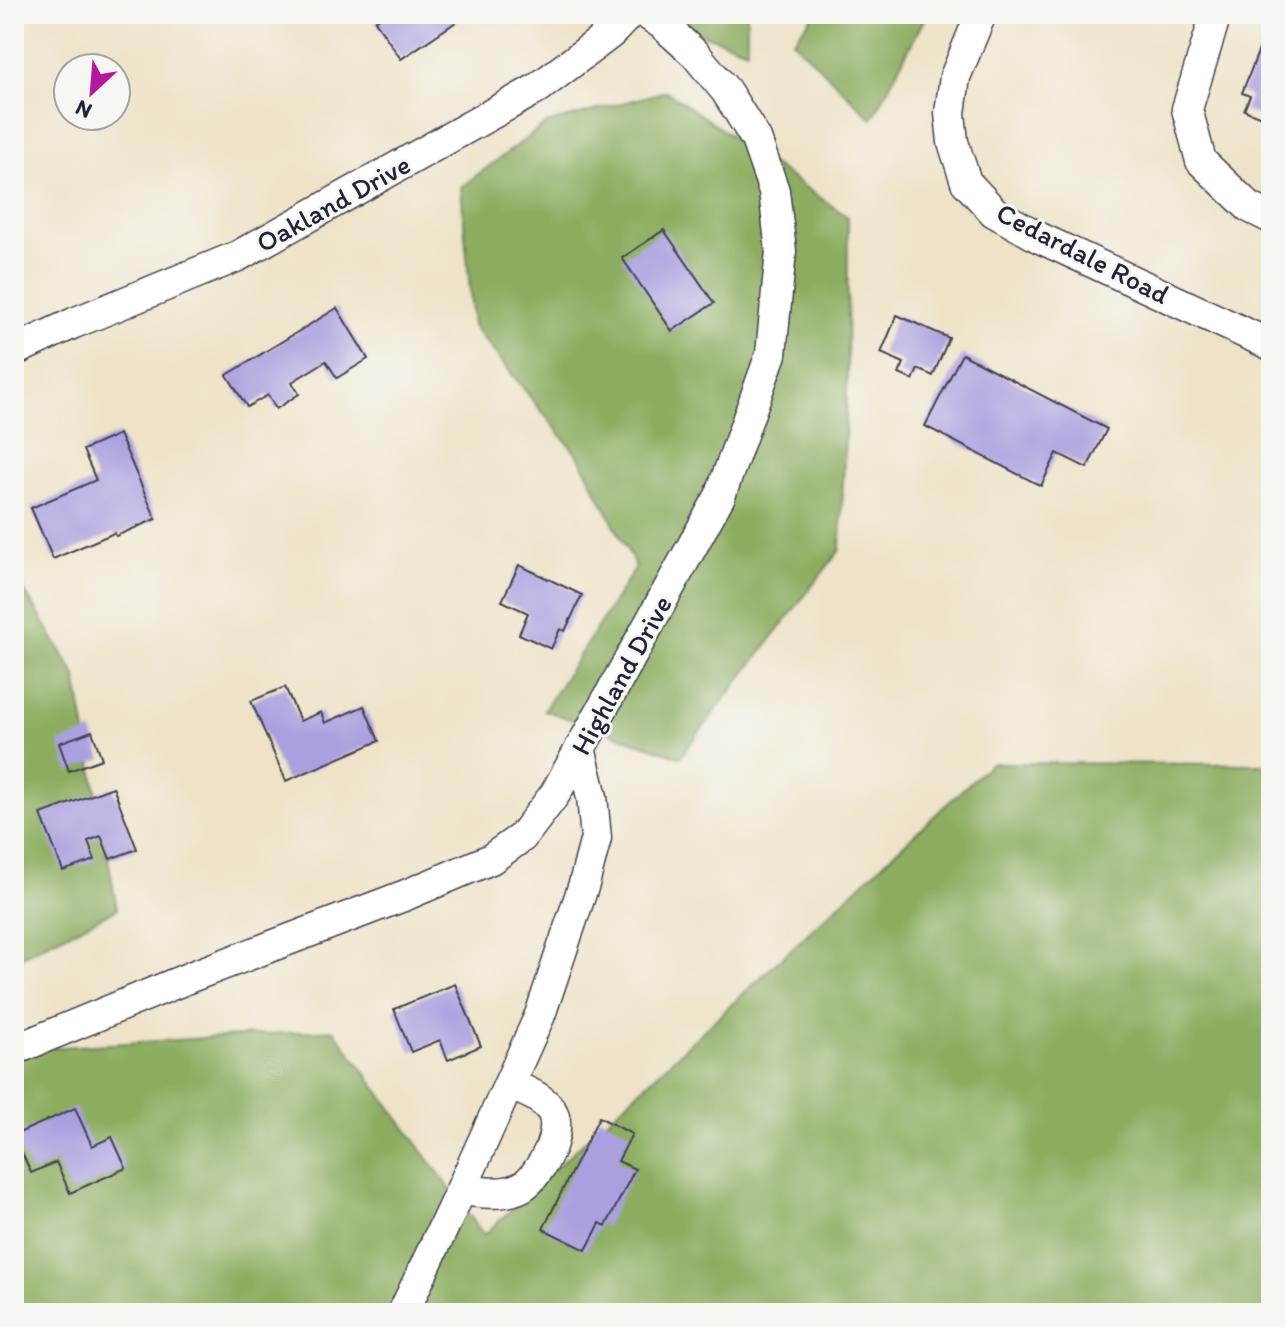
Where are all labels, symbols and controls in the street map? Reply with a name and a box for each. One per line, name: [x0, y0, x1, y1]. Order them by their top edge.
north arrow: [52, 52, 132, 132]
text: N: [71, 94, 96, 125]
street label: Oakland Drive: [250, 147, 416, 259]
street label: Cedardale Road: [991, 195, 1175, 311]
street label: Highland Drive: [563, 589, 679, 761]

